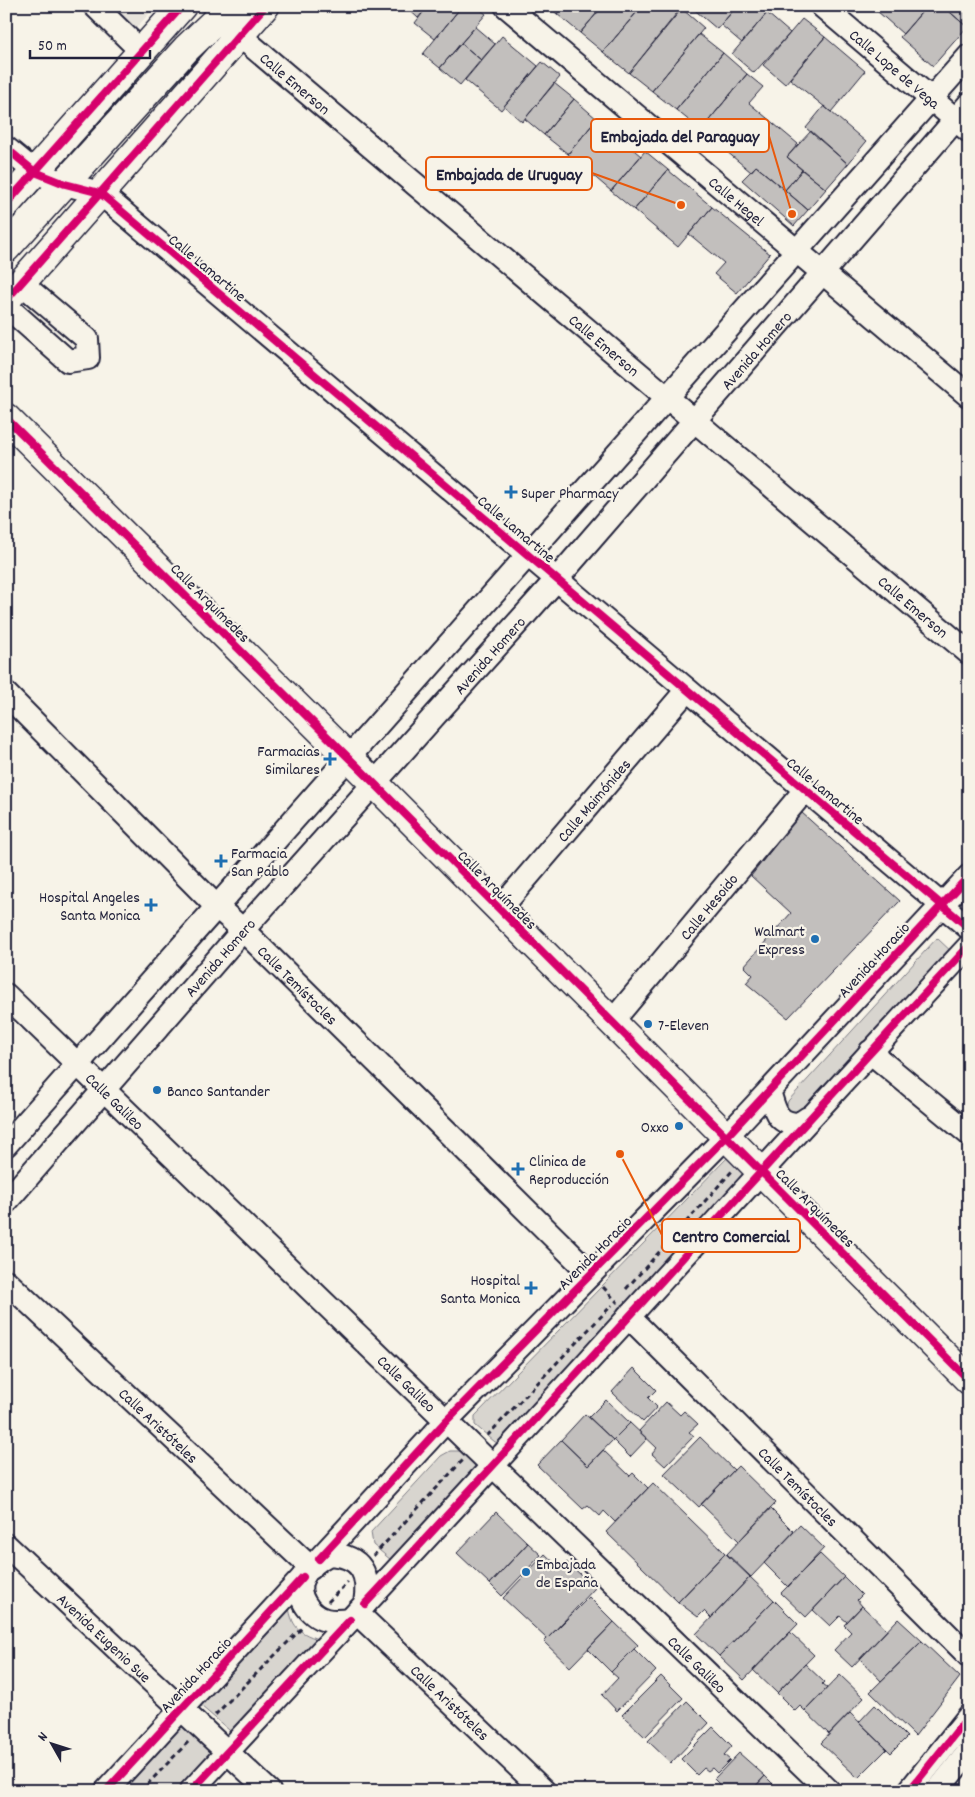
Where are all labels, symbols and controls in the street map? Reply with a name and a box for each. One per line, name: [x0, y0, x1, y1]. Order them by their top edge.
street label: Calle Lope de Vega: [843, 25, 944, 116]
scale bar: [30, 28, 150, 60]
text: 50 m: [38, 36, 67, 58]
street label: Calle Emerson: [254, 48, 334, 121]
callout: Embajada del Paraguay: [591, 119, 769, 152]
text: Embajada del Paraguay: [601, 126, 760, 151]
callout: Embajada de Uruguay: [426, 157, 592, 190]
text: Embajada de Uruguay: [436, 164, 583, 189]
street label: Calle Hegel: [702, 172, 768, 233]
street label: Calle Lamartine: [162, 229, 250, 308]
street label: Avenida Homero: [717, 307, 798, 396]
street label: Calle Emerson: [563, 310, 643, 383]
place label: Super Pharmacy: [521, 483, 619, 506]
marker: Super Pharmacy: [505, 486, 517, 498]
street label: Calle Lamartine: [471, 490, 559, 569]
street label: Calle Arquímedes: [164, 559, 255, 649]
street label: Calle Emerson: [872, 571, 952, 645]
street label: Avenida Homero: [450, 612, 532, 701]
place label: Farmacias Similares: [257, 741, 320, 782]
street label: Calle Lamartine: [780, 752, 868, 831]
marker: Farmacias Similares: [324, 753, 336, 765]
street label: Calle Maimónides: [553, 754, 638, 848]
place label: Farmacia San Pablo: [231, 843, 289, 884]
street label: Calle Arquímedes: [451, 846, 542, 936]
marker: Farmacia San Pablo: [215, 855, 227, 867]
street label: Calle Hesoido: [676, 870, 745, 946]
place label: Hospital Angeles Santa Monica: [39, 887, 140, 928]
marker: Hospital Angeles Santa Monica: [144, 898, 158, 912]
street label: Avenida Homero: [181, 914, 262, 1003]
street label: Avenida Horacio: [833, 918, 916, 1004]
place label: Walmart Express: [754, 921, 805, 962]
marker: Walmart Express: [809, 933, 821, 945]
street label: Calle Temístocles: [251, 941, 342, 1032]
place label: 7-Eleven: [658, 1015, 709, 1038]
marker: 7-Eleven: [642, 1018, 654, 1030]
street label: Calle Galileo: [79, 1068, 148, 1136]
place label: Banco Santander: [167, 1081, 270, 1104]
marker: Banco Santander: [151, 1084, 163, 1096]
place label: Oxxo: [641, 1117, 669, 1140]
marker: Oxxo: [673, 1120, 685, 1132]
place label: Clinica de Reproducción: [529, 1151, 609, 1192]
marker: Clinica de Reproducción: [511, 1162, 525, 1176]
street label: Calle Arquímedes: [769, 1164, 860, 1254]
street label: Avenida Horacio: [553, 1211, 638, 1296]
callout: Centro Comercial: [662, 1219, 800, 1252]
text: Centro Comercial: [672, 1226, 791, 1251]
place label: Hospital Santa Monica: [440, 1270, 520, 1311]
marker: Hospital Santa Monica: [524, 1281, 538, 1295]
street label: Calle Galileo: [371, 1351, 440, 1419]
street label: Calle Aristóteles: [112, 1383, 202, 1470]
street label: Calle Temístocles: [752, 1443, 842, 1533]
place label: Embajada de España: [536, 1554, 598, 1595]
marker: Embajada de España: [520, 1566, 532, 1578]
street label: Avenida Eugenio Sue: [51, 1589, 155, 1689]
street label: Calle Galileo: [661, 1632, 730, 1700]
street label: Avenida Horacio: [155, 1633, 238, 1719]
street label: Calle Aristóteles: [404, 1660, 494, 1747]
north arrow: [28, 1720, 78, 1770]
text: N: [34, 1728, 53, 1746]

